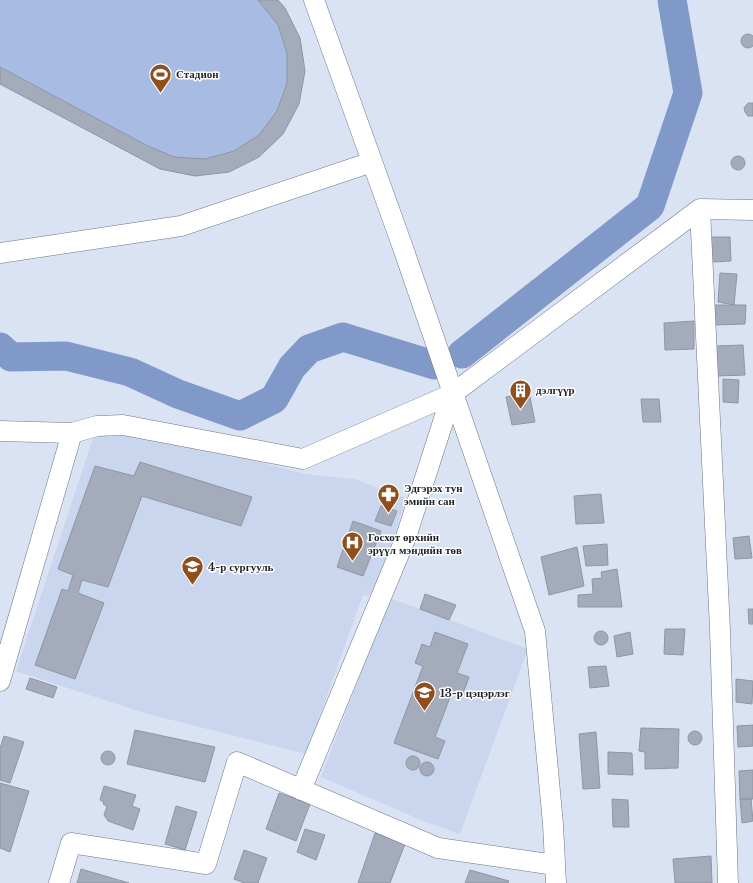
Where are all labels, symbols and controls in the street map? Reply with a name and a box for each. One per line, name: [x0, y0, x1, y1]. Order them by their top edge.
sports icon: Стадион: [147, 61, 173, 94]
place label: Стадион: [176, 67, 219, 81]
building icon: дэлгүүр: [507, 377, 533, 410]
place label: дэлгүүр: [536, 383, 575, 397]
pharmacy icon: Эдгэрэх тун эмийн сан: [376, 481, 402, 514]
place label: Эдгэрэх тун эмийн сан: [404, 481, 463, 508]
hospital icon: Госхот өрхийн эрүүл мэндийн төв: [340, 530, 366, 563]
place label: Госхот өрхийн эрүүл мэндийн төв: [368, 530, 462, 557]
school or university icon: 4-р сургууль: [179, 554, 205, 587]
place label: 4-р сургууль: [208, 560, 274, 574]
school or university icon: 13-р цэцэрлэг: [412, 680, 438, 713]
place label: 13-р цэцэрлэг: [440, 686, 510, 700]

